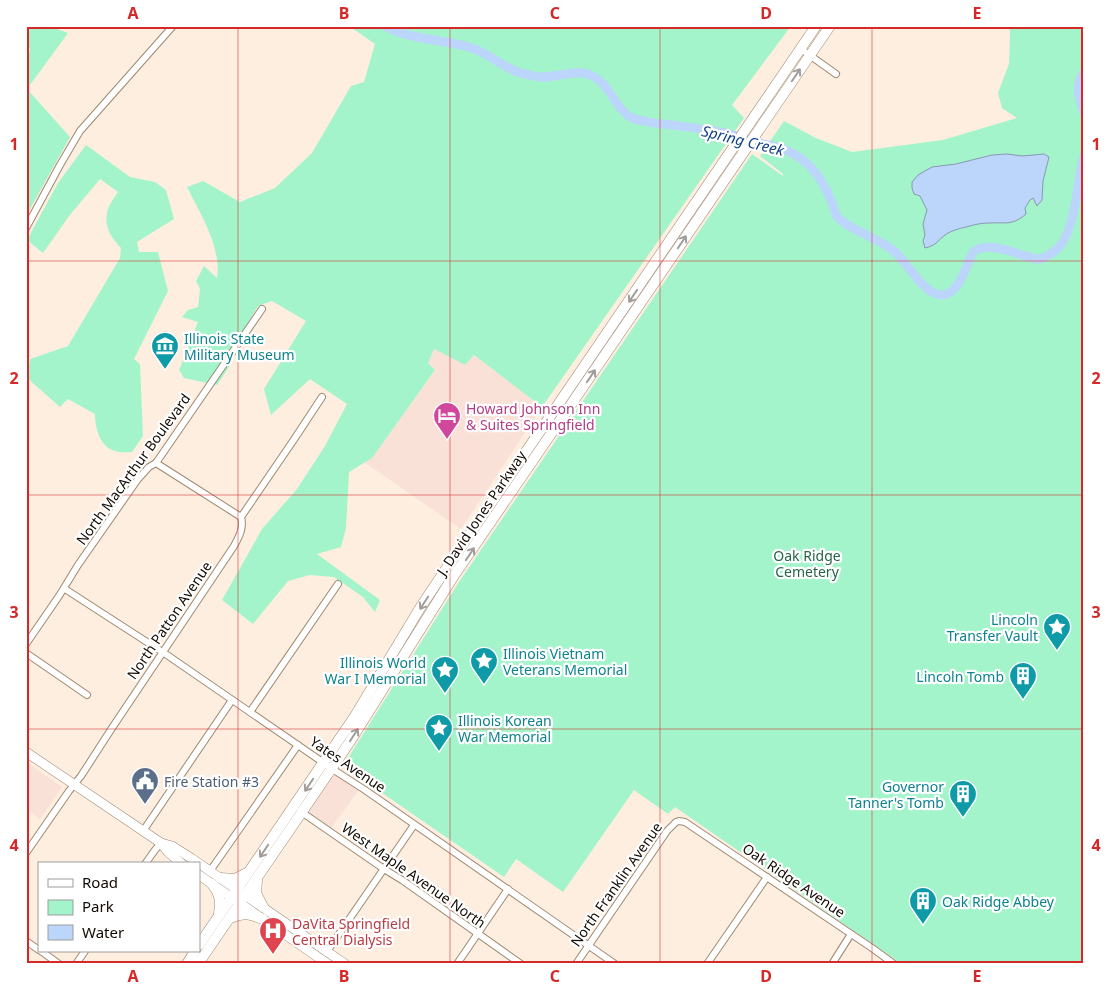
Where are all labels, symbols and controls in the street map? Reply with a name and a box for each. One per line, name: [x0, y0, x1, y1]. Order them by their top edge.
text: A: [127, 2, 139, 24]
text: B: [339, 2, 349, 24]
text: C: [550, 2, 560, 24]
text: D: [760, 2, 772, 24]
text: E: [973, 2, 982, 24]
one-way arrow: [791, 69, 801, 83]
water label: Spring Creek: [700, 120, 787, 160]
text: 1: [9, 133, 19, 155]
text: 1: [1091, 133, 1101, 155]
one-way arrow: [678, 235, 688, 249]
one-way arrow: [628, 288, 638, 302]
place label: Illinois State Military Museum: [184, 329, 295, 364]
museum icon: Illinois State Military Museum: [150, 331, 180, 370]
text: 2: [9, 367, 19, 389]
text: 2: [1091, 367, 1101, 389]
one-way arrow: [586, 369, 596, 383]
street label: North MacArthur Boulevard: [72, 390, 194, 548]
place label: Howard Johnson Inn & Suites Springfield: [466, 399, 600, 434]
hotel icon: Howard Johnson Inn & Suites Springfield: [432, 401, 462, 440]
street label: J. David Jones Parkway: [431, 446, 530, 581]
park label: Oak Ridge Cemetery: [773, 546, 841, 581]
one-way arrow: [465, 547, 475, 561]
street label: North Patton Avenue: [122, 557, 216, 683]
one-way arrow: [418, 596, 428, 610]
text: 3: [9, 601, 19, 623]
text: 3: [1091, 601, 1101, 623]
place label: Lincoln Transfer Vault: [947, 610, 1038, 645]
place icon: Lincoln Transfer Vault: [1042, 612, 1072, 651]
place label: Illinois Vietnam Veterans Memorial: [503, 644, 627, 679]
place icon: Illinois Vietnam Veterans Memorial: [469, 646, 499, 685]
place label: Illinois World War I Memorial: [325, 653, 426, 688]
place icon: Illinois World War I Memorial: [430, 655, 460, 694]
building icon: Lincoln Tomb: [1008, 661, 1038, 700]
place label: Lincoln Tomb: [916, 667, 1004, 686]
place label: Illinois Korean War Memorial: [458, 711, 552, 746]
place icon: Illinois Korean War Memorial: [424, 713, 454, 752]
one-way arrow: [350, 728, 360, 742]
street label: Yates Avenue: [306, 732, 390, 796]
public building icon: Fire Station #3: [130, 766, 160, 805]
place label: Fire Station #3: [164, 772, 259, 791]
place label: Governor Tanner's Tomb: [848, 777, 944, 812]
one-way arrow: [304, 778, 314, 792]
building icon: Governor Tanner's Tomb: [948, 779, 978, 818]
street label: West Maple Avenue North: [338, 818, 490, 932]
street label: North Franklin Avenue: [566, 818, 666, 950]
text: 4: [9, 834, 19, 856]
text: 4: [1091, 834, 1101, 856]
street label: Oak Ridge Avenue: [739, 839, 849, 922]
one-way arrow: [259, 843, 269, 857]
legend: [38, 862, 200, 952]
text: Road: [82, 872, 118, 892]
building icon: Oak Ridge Abbey: [908, 886, 938, 925]
place label: Oak Ridge Abbey: [942, 892, 1055, 911]
text: Park: [82, 896, 114, 916]
place label: DaVita Springfield Central Dialysis: [292, 914, 410, 949]
hospital icon: DaVita Springfield Central Dialysis: [258, 916, 288, 955]
text: Water: [82, 922, 124, 942]
text: A: [127, 965, 139, 987]
text: B: [339, 965, 349, 987]
text: C: [550, 965, 560, 987]
text: D: [760, 965, 772, 987]
text: E: [973, 965, 982, 987]

